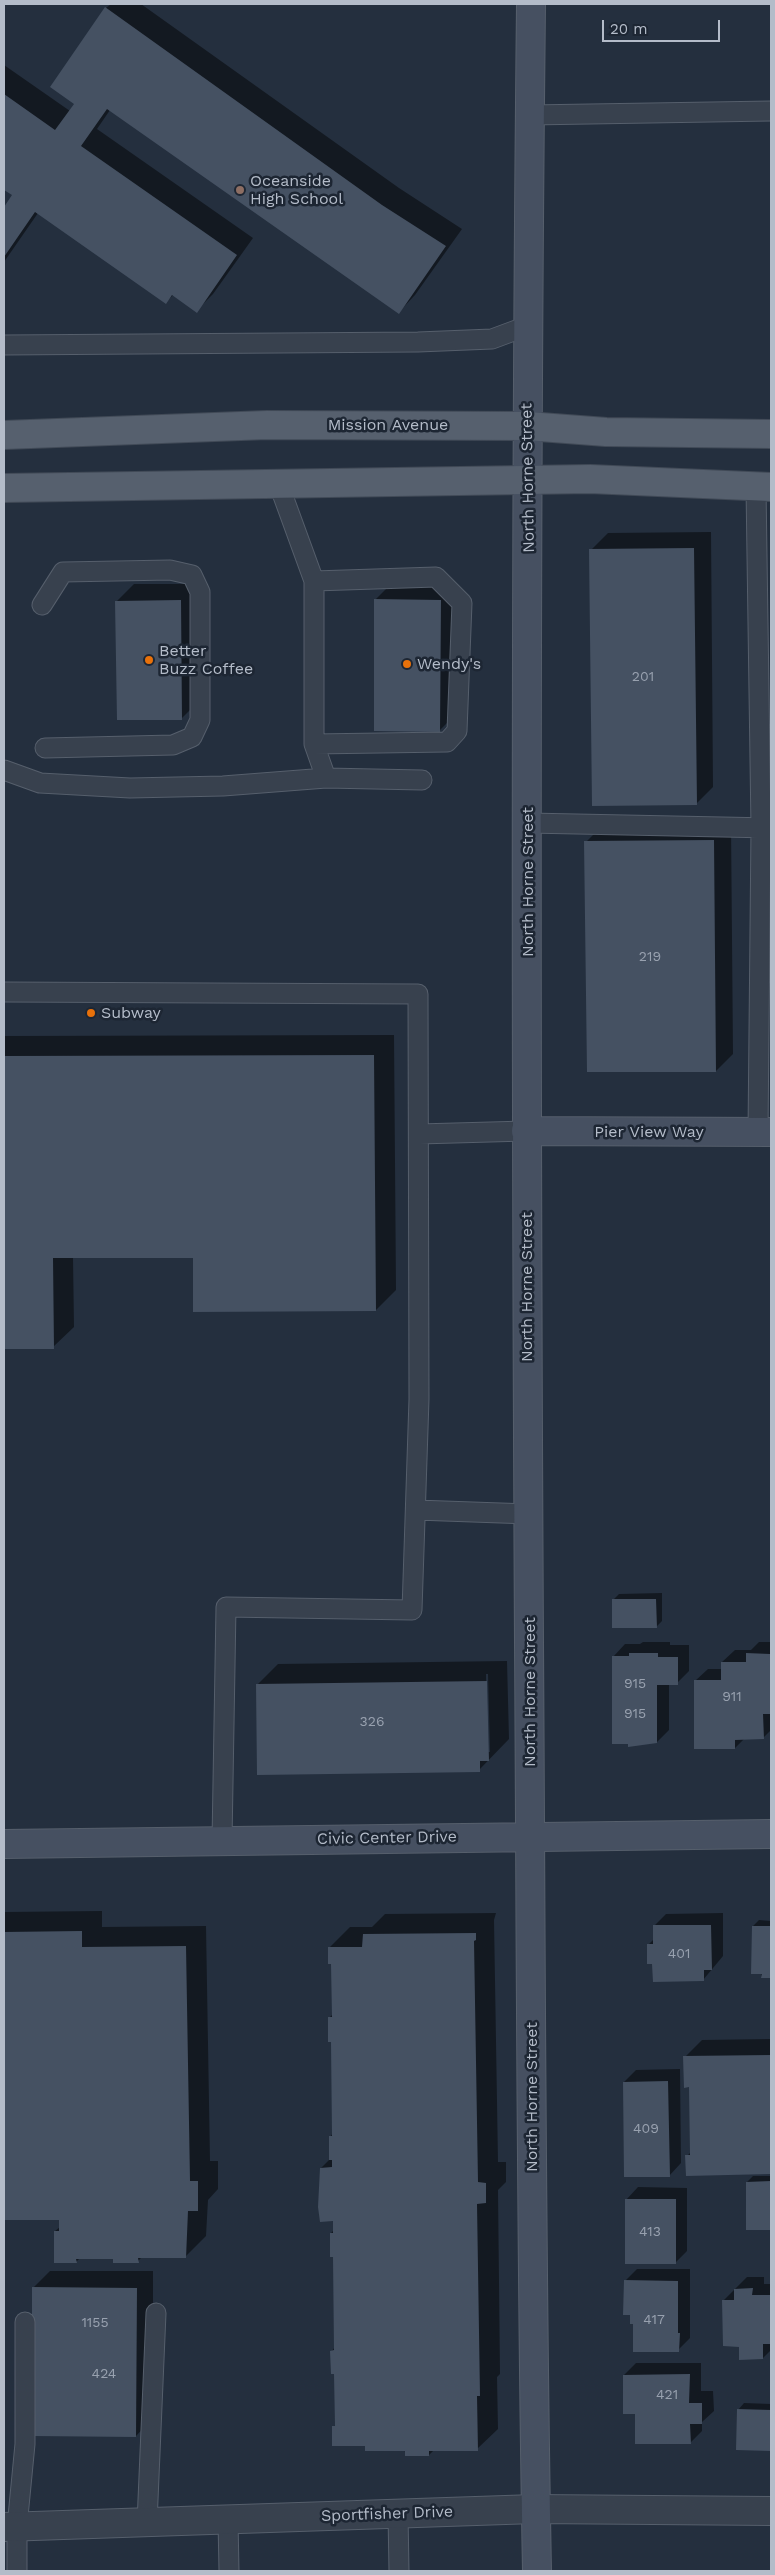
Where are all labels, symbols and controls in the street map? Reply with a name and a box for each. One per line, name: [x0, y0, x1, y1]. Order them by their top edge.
scale bar: [605, 10, 722, 42]
text: 20 m: [610, 20, 648, 38]
place label: Oceanside High School: [250, 171, 343, 209]
marker: Oceanside High School: [234, 184, 246, 196]
street label: North Horne Street: [517, 403, 539, 553]
street label: Mission Avenue: [328, 415, 448, 435]
place label: Better Buzz Coffee: [159, 641, 253, 679]
marker: Better Buzz Coffee: [143, 654, 155, 666]
place label: Wendy's: [417, 654, 481, 674]
marker: Wendy's: [401, 658, 413, 670]
house number: 201: [632, 669, 654, 685]
street label: North Horne Street: [518, 807, 538, 957]
house number: 219: [639, 949, 661, 965]
place label: Subway: [101, 1003, 161, 1023]
marker: Subway: [85, 1007, 97, 1019]
street label: Pier View Way: [594, 1122, 704, 1142]
street label: North Horne Street: [517, 1212, 537, 1362]
street label: North Horne Street: [520, 1617, 540, 1767]
house number: 915: [624, 1676, 646, 1692]
house number: 911: [722, 1689, 742, 1705]
house number: 915: [624, 1706, 646, 1722]
house number: 326: [360, 1714, 384, 1730]
street label: Civic Center Drive: [317, 1827, 457, 1849]
house number: 401: [668, 1946, 690, 1962]
street label: North Horne Street: [522, 2022, 542, 2172]
house number: 409: [633, 2121, 659, 2137]
house number: 413: [639, 2224, 661, 2240]
house number: 417: [643, 2312, 665, 2328]
house number: 1155: [81, 2315, 109, 2331]
house number: 424: [92, 2366, 116, 2382]
house number: 421: [656, 2387, 678, 2403]
street label: Sportfisher Drive: [321, 2502, 453, 2526]

